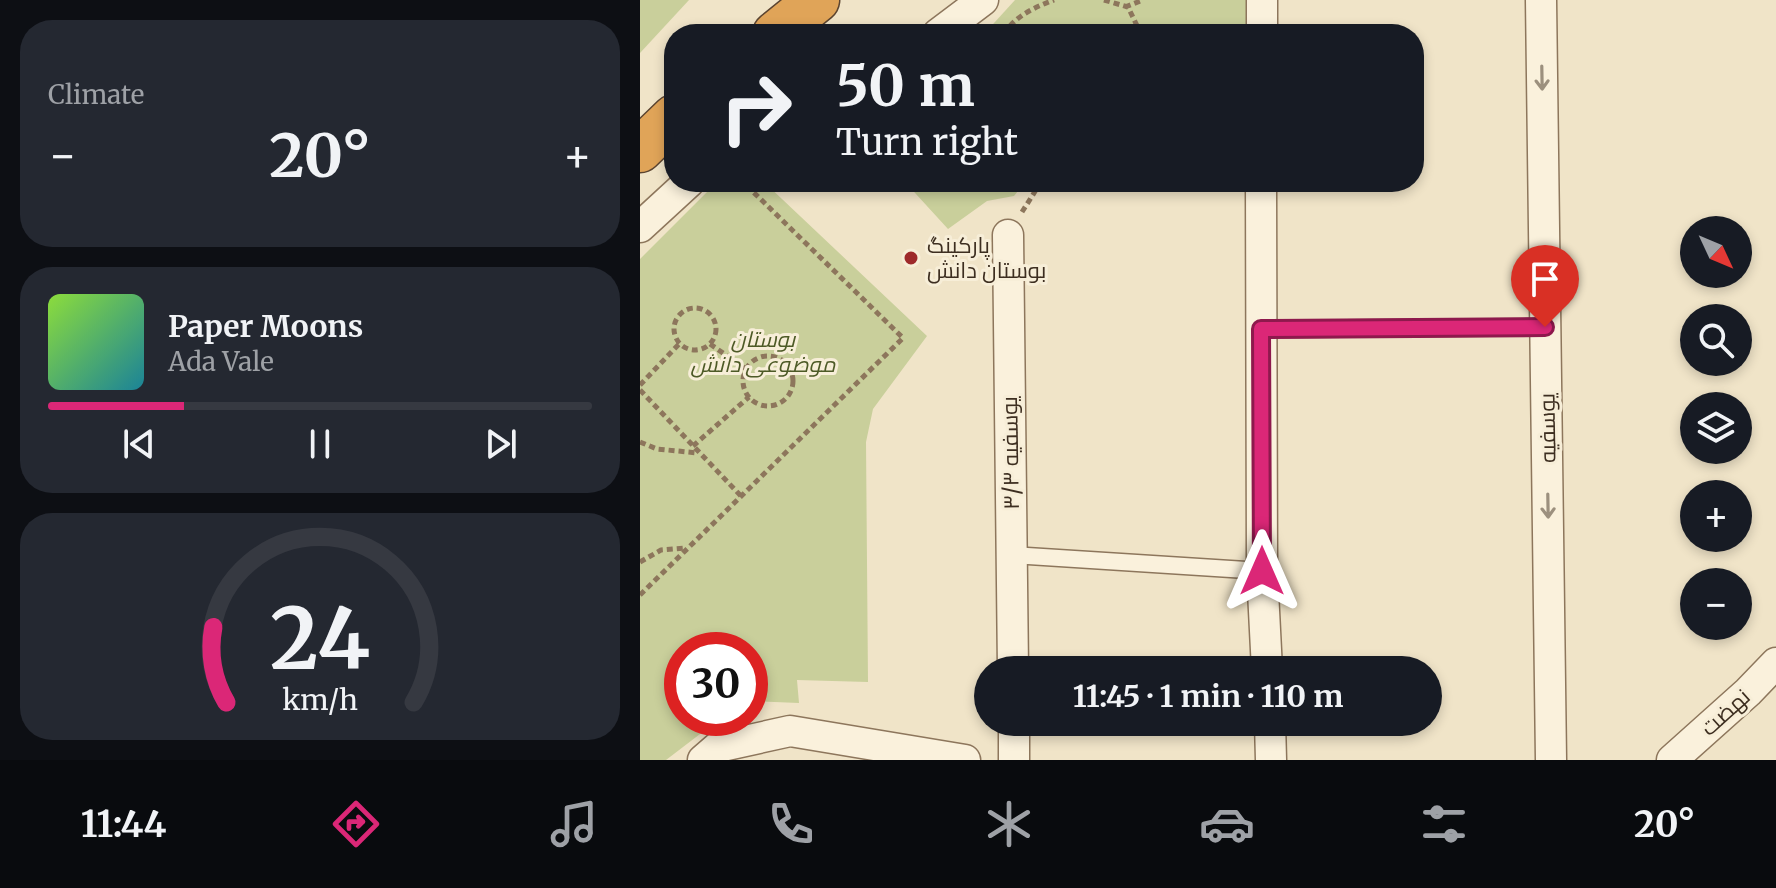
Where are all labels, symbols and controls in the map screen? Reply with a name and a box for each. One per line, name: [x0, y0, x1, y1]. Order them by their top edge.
text: 50 m: [836, 51, 975, 121]
icon: right: [704, 56, 808, 160]
one-way arrow: [1534, 64, 1549, 91]
text: Climate: [48, 78, 144, 111]
text: 20°: [269, 118, 371, 193]
text: Turn right: [836, 120, 1018, 165]
text: −: [48, 128, 77, 183]
text: +: [563, 128, 592, 183]
north arrow: [1680, 216, 1752, 288]
map controls: [1680, 216, 1752, 640]
place label: پارکینگ بوستان دانش: [927, 231, 1046, 284]
pin: [1511, 245, 1579, 327]
marker: پارکینگ بوستان دانش: [902, 249, 920, 267]
icon: arrive: [1523, 257, 1567, 301]
button: search: [1680, 304, 1752, 376]
text: Paper Moons: [168, 307, 363, 345]
park label: بوستان موضوعی دانش: [691, 325, 836, 378]
text: Ada Vale: [168, 345, 274, 378]
button: layers: [1680, 392, 1752, 464]
street label: یوسفیه: [1532, 393, 1562, 463]
street label: یوسفیه ۳/۳: [995, 396, 1025, 510]
icon: previous: [117, 422, 161, 466]
icon: pause: [298, 422, 342, 466]
icon: next: [479, 422, 523, 466]
button: +: [1680, 480, 1752, 552]
one-way arrow: [1540, 492, 1555, 519]
position arrow: [1220, 529, 1304, 613]
button: −: [1680, 568, 1752, 640]
text: 24: [270, 586, 370, 691]
speed limit sign: 30: [664, 632, 768, 736]
text: 11:45 · 1 min · 110 m: [1073, 677, 1343, 715]
text: km/h: [282, 682, 358, 718]
street label: نهضت: [1694, 682, 1756, 742]
icon: directions: [328, 796, 384, 852]
icon: music: [546, 796, 602, 852]
icon: phone: [763, 796, 819, 852]
icon: climate: [981, 796, 1037, 852]
icon: car: [1199, 796, 1255, 852]
icon: filters: [1416, 796, 1472, 852]
text: 11:44: [81, 802, 166, 847]
text: 20°: [1634, 802, 1695, 847]

